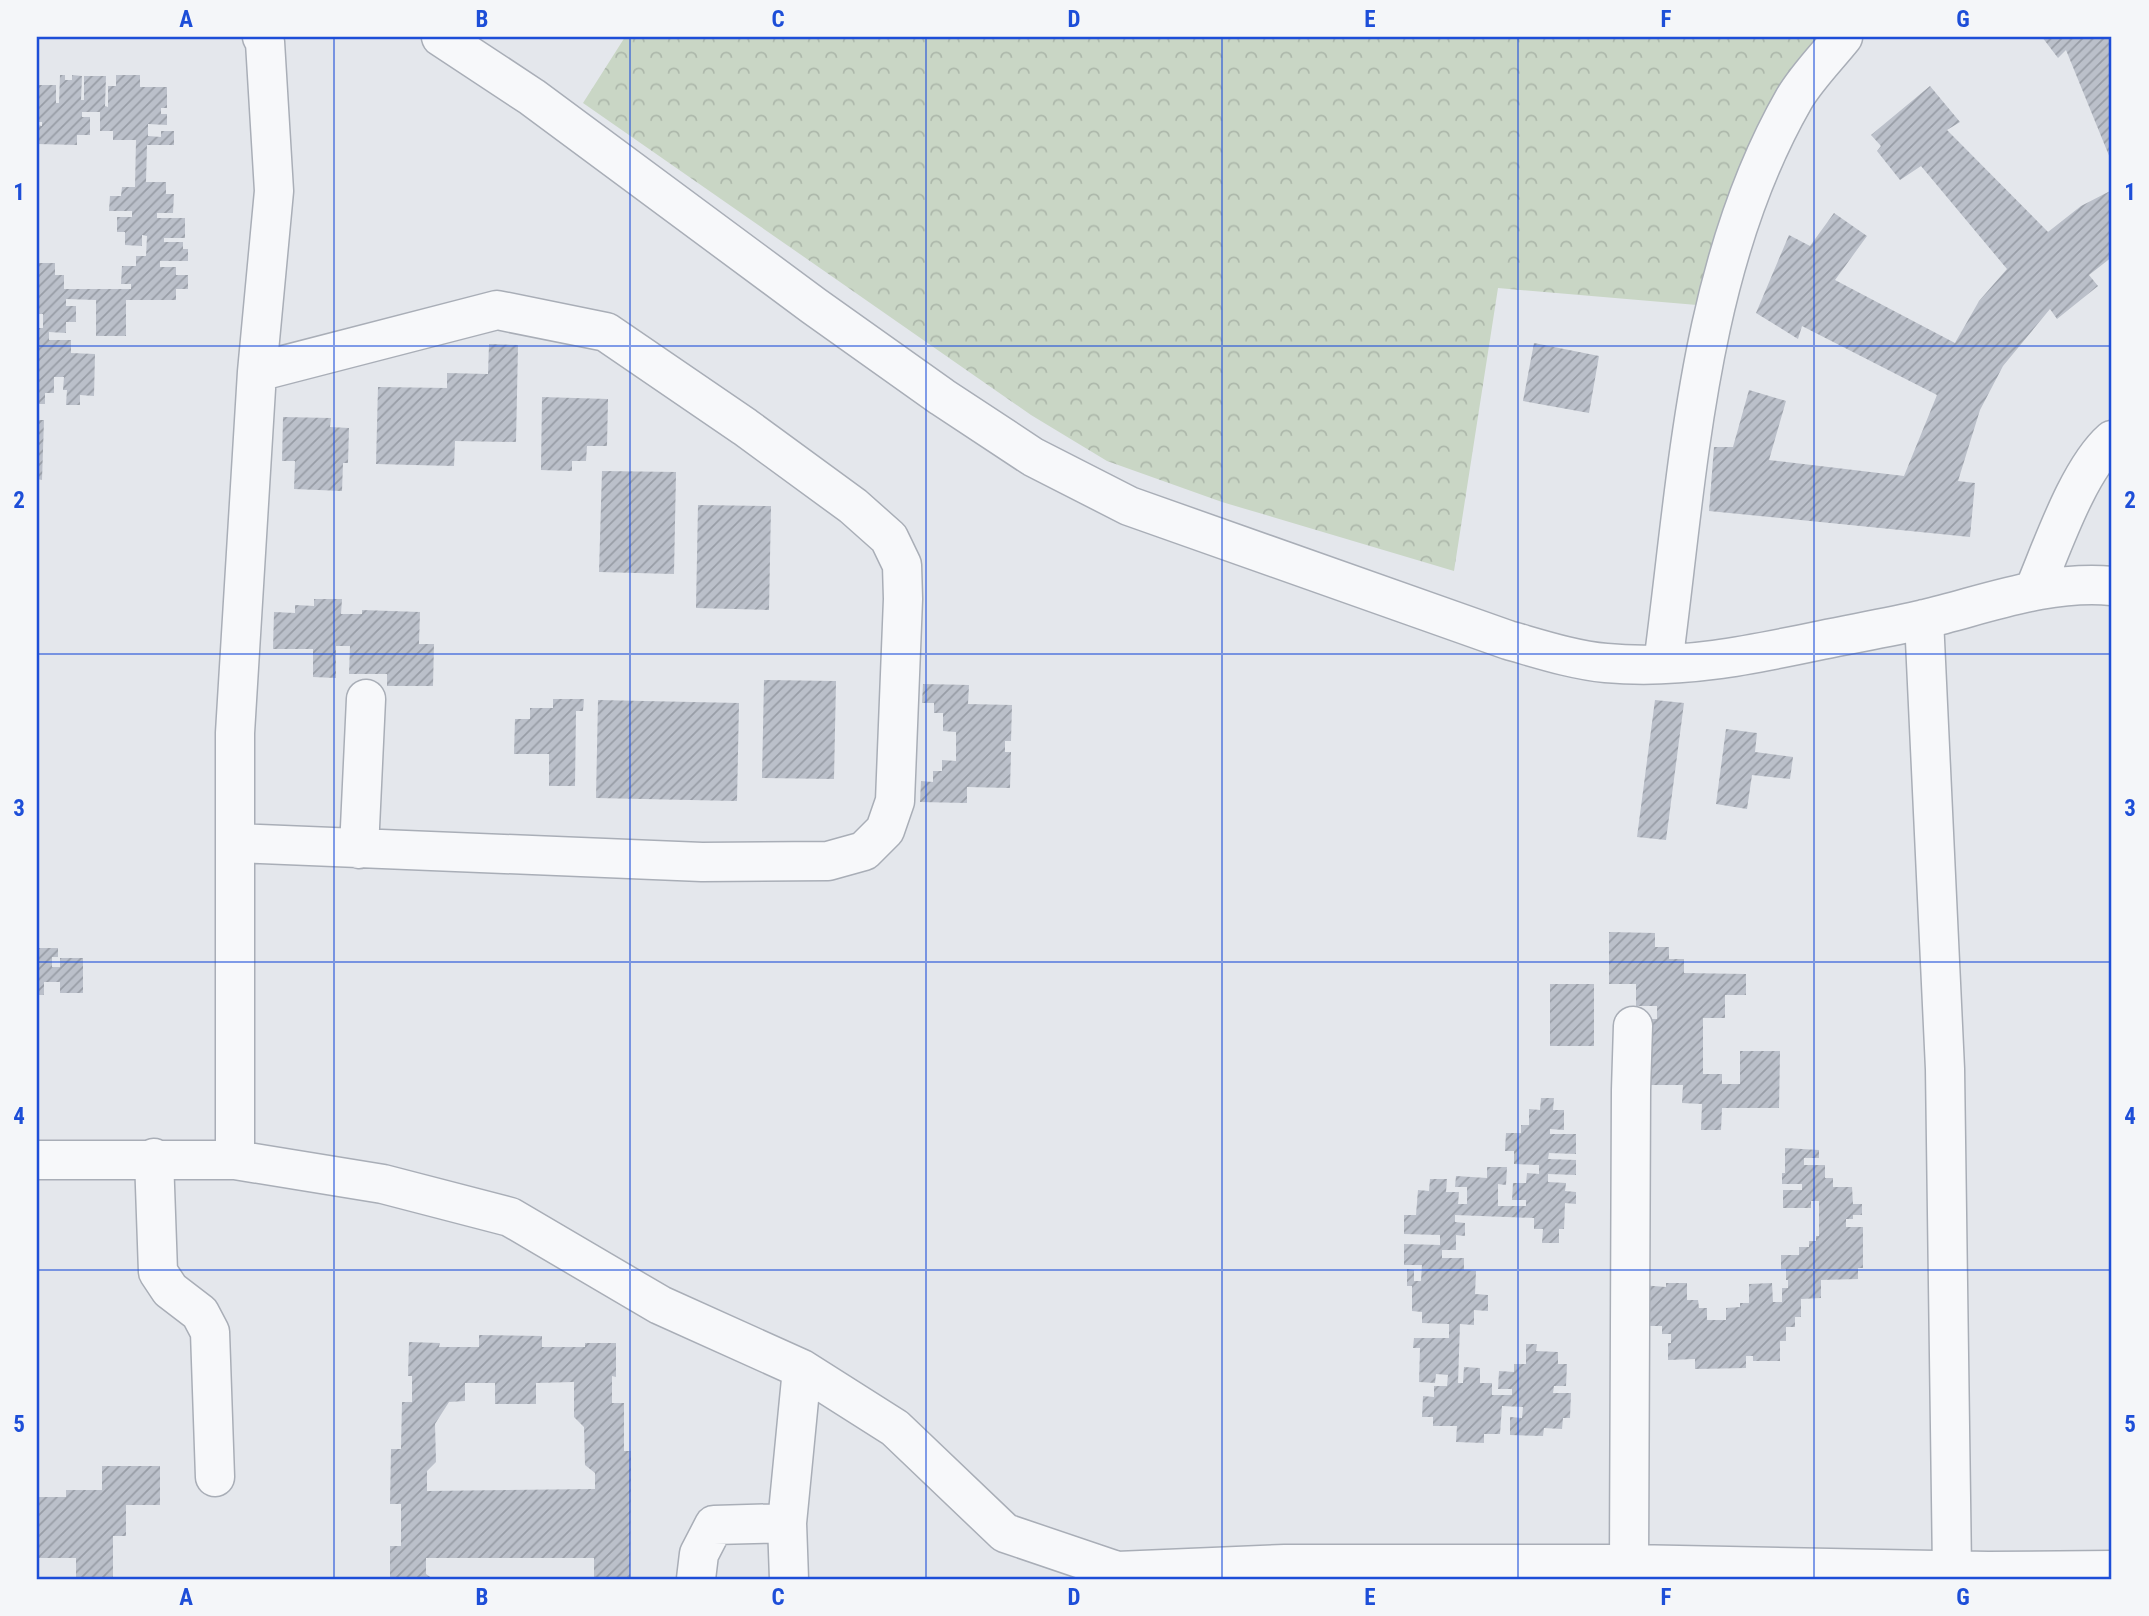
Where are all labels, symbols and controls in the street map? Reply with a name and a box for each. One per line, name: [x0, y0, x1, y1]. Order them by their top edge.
text: A: [179, 6, 193, 33]
text: B: [476, 6, 488, 33]
text: C: [771, 6, 785, 33]
text: D: [1068, 6, 1081, 33]
text: E: [1364, 6, 1376, 33]
text: F: [1661, 6, 1672, 33]
text: G: [1956, 6, 1970, 33]
text: 1: [13, 179, 25, 206]
text: 1: [2124, 179, 2136, 206]
text: 2: [13, 487, 25, 514]
text: 2: [2124, 487, 2136, 514]
text: 3: [13, 795, 25, 822]
text: 3: [2124, 795, 2136, 822]
text: 4: [13, 1103, 25, 1130]
text: 4: [2124, 1103, 2136, 1130]
text: 5: [13, 1411, 25, 1438]
text: 5: [2124, 1411, 2136, 1438]
text: A: [179, 1584, 193, 1611]
text: B: [476, 1584, 488, 1611]
text: C: [771, 1584, 785, 1611]
text: D: [1068, 1584, 1081, 1611]
text: E: [1364, 1584, 1376, 1611]
text: F: [1661, 1584, 1672, 1611]
text: G: [1956, 1584, 1970, 1611]

